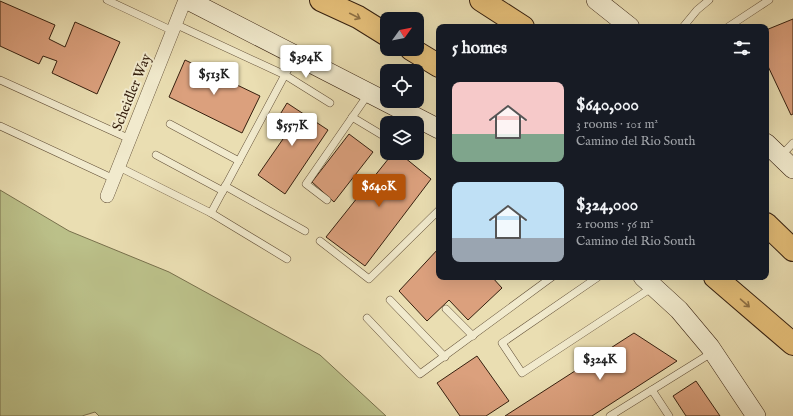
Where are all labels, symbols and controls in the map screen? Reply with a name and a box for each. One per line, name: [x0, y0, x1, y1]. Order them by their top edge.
north arrow: [380, 12, 424, 56]
map controls: [380, 12, 424, 160]
one-way arrow: [349, 13, 361, 20]
icon: filters: [731, 37, 753, 59]
text: 5 homes: [452, 38, 507, 59]
pin: $394K: [278, 45, 334, 79]
text: $394K: [289, 49, 323, 66]
street label: Scheidler Way: [108, 51, 156, 134]
pin: $513K: [186, 62, 242, 96]
button: locate: [380, 64, 424, 108]
text: $513K: [198, 66, 230, 83]
text: $640,000: [576, 95, 639, 116]
icon: home: [484, 98, 532, 146]
pin: $557K: [264, 113, 320, 147]
button: layers: [380, 116, 424, 160]
text: 3 rooms · 101 m²: [576, 116, 658, 133]
text: $557K: [276, 117, 308, 134]
text: Camino del Rio South: [576, 133, 695, 150]
pin: $640K: [351, 174, 407, 208]
text: $640K: [362, 178, 396, 195]
text: $324,000: [576, 195, 638, 216]
icon: home: [484, 198, 532, 246]
text: 2 rooms · 56 m²: [576, 216, 654, 233]
text: Camino del Rio South: [576, 233, 695, 250]
one-way arrow: [739, 298, 750, 307]
pin: $324K: [572, 347, 628, 381]
text: $324K: [583, 351, 617, 368]

